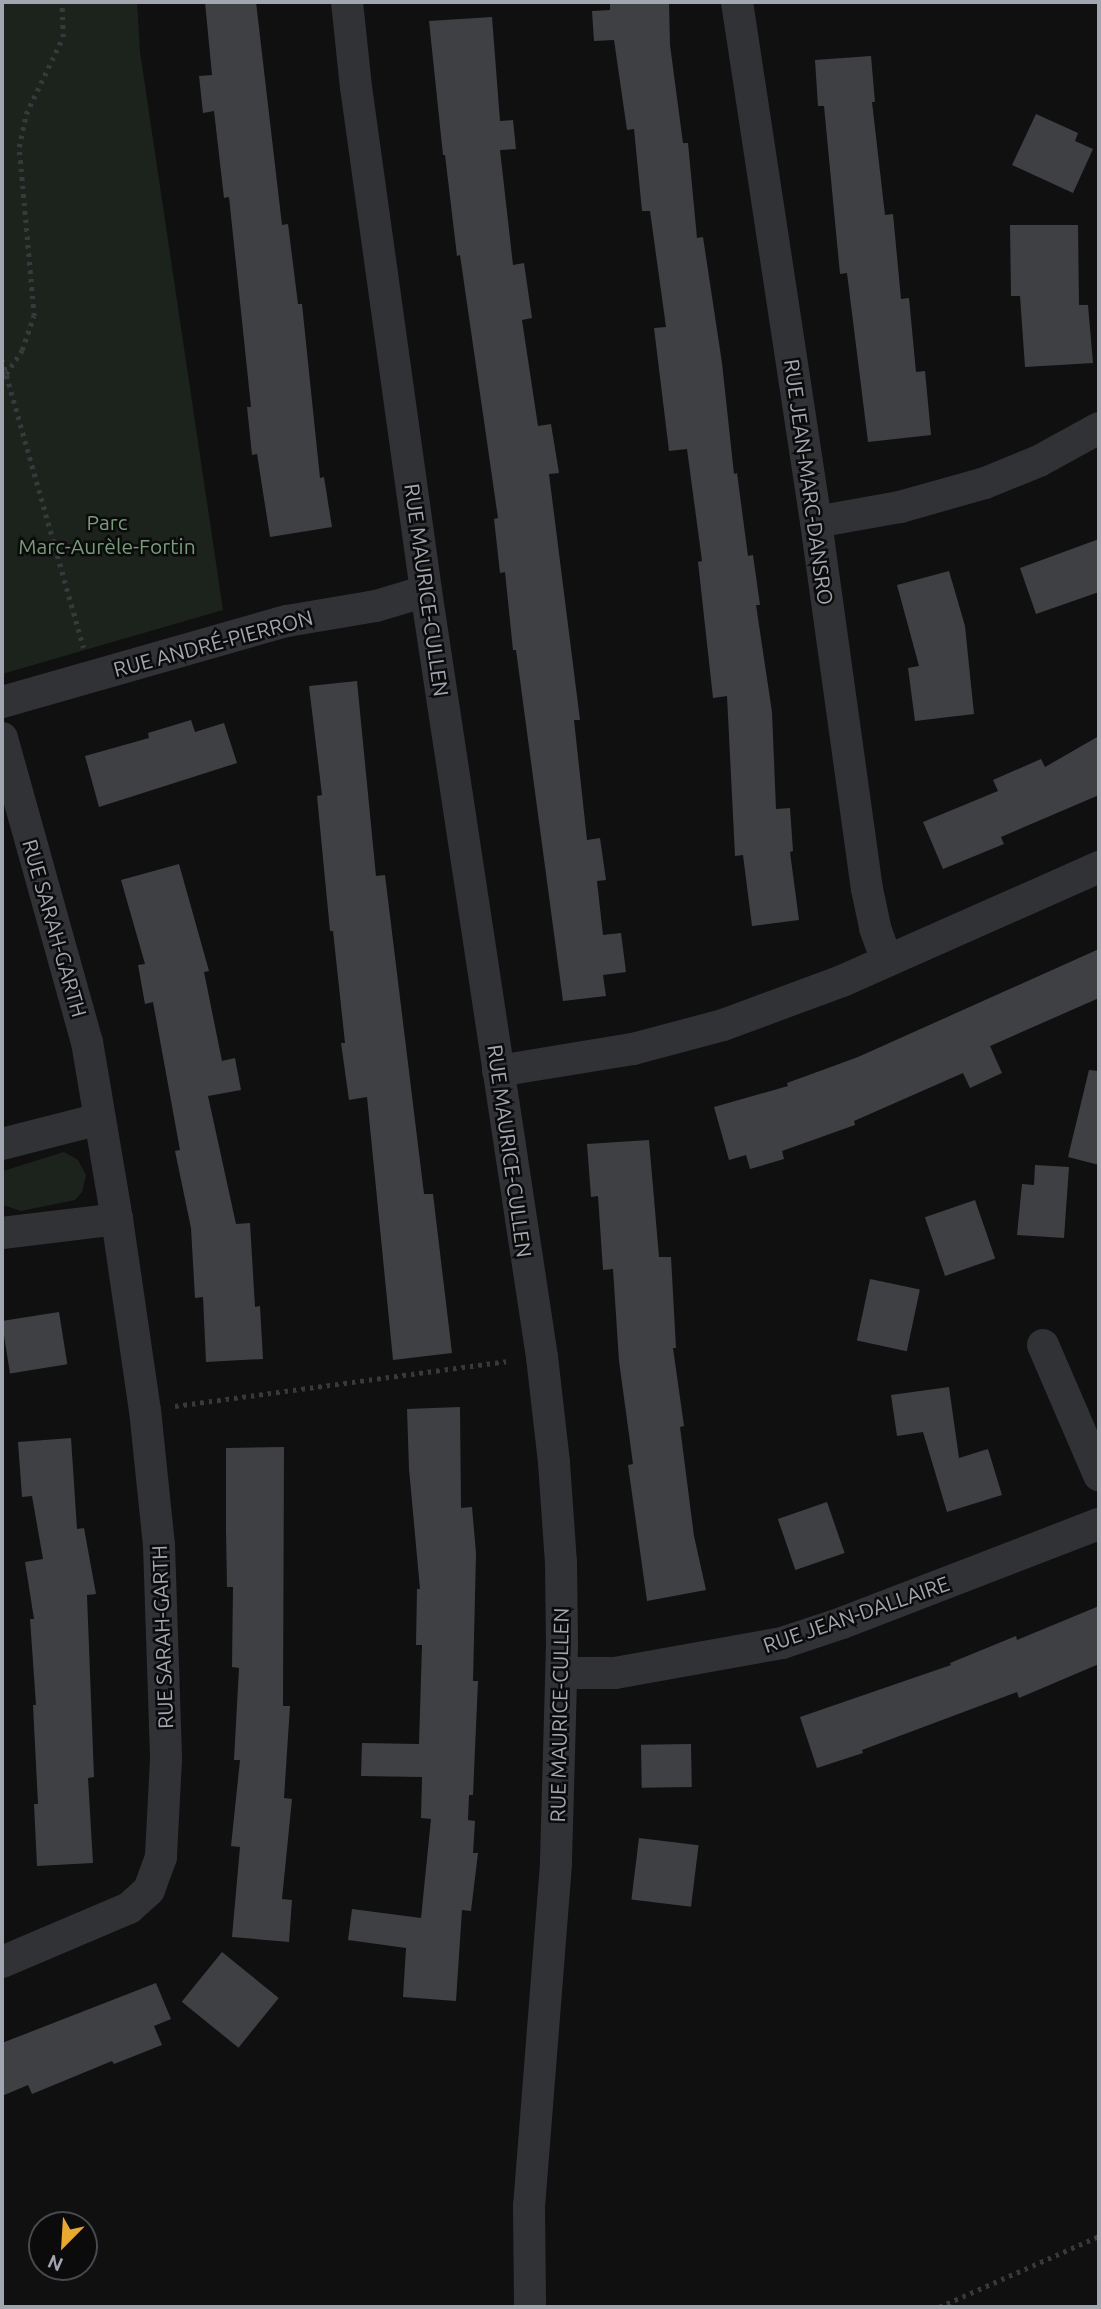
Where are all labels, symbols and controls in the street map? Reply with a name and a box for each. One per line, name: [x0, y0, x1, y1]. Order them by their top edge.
street label: RUE JEAN-MARC-DANSRO: [779, 357, 839, 607]
street label: RUE MAURICE-CULLEN: [400, 482, 454, 698]
park label: Parc Marc-Aurèle-Fortin: [18, 509, 196, 559]
street label: RUE ANDRÉ-PIERRON: [110, 604, 316, 682]
street label: RUE SARAH-GARTH: [18, 836, 92, 1020]
street label: RUE MAURICE-CULLEN: [483, 1043, 537, 1259]
street label: RUE SARAH-GARTH: [146, 1545, 178, 1729]
street label: RUE JEAN-DALLAIRE: [760, 1570, 952, 1658]
street label: RUE MAURICE-CULLEN: [545, 1607, 573, 1823]
north arrow: [28, 2211, 98, 2281]
text: N: [44, 2250, 66, 2276]

